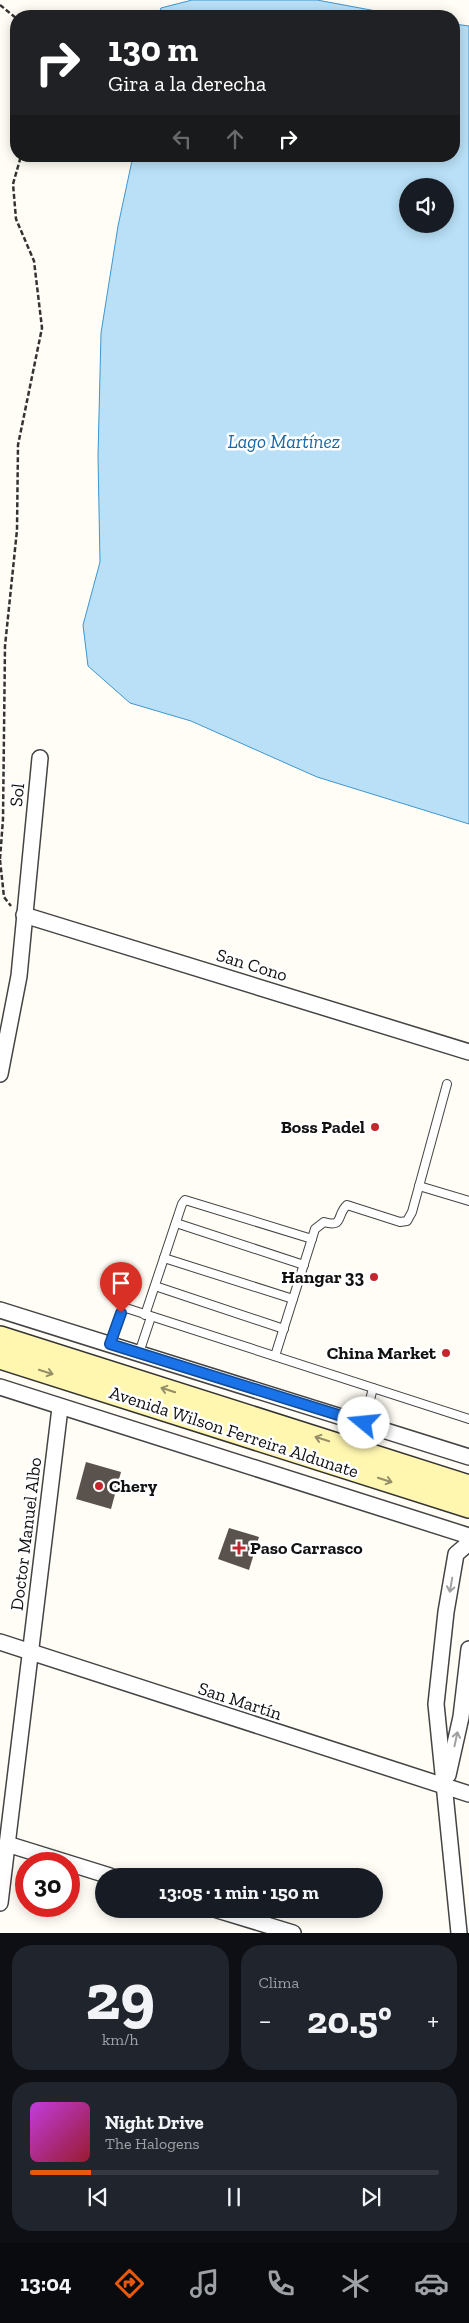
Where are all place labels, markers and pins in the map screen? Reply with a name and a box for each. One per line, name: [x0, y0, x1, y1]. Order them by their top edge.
place label: Boss Padel: [281, 1116, 365, 1138]
marker: Boss Padel: [369, 1121, 381, 1133]
pin: [100, 1262, 142, 1313]
place label: Hangar 33: [281, 1266, 364, 1288]
marker: Hangar 33: [368, 1271, 380, 1283]
place label: China Market: [327, 1342, 437, 1364]
marker: China Market: [440, 1347, 452, 1359]
place label: Chery: [109, 1475, 158, 1497]
marker: Chery: [93, 1480, 105, 1492]
place label: Paso Carrasco: [250, 1537, 363, 1559]
marker: Paso Carrasco: [232, 1541, 246, 1555]

